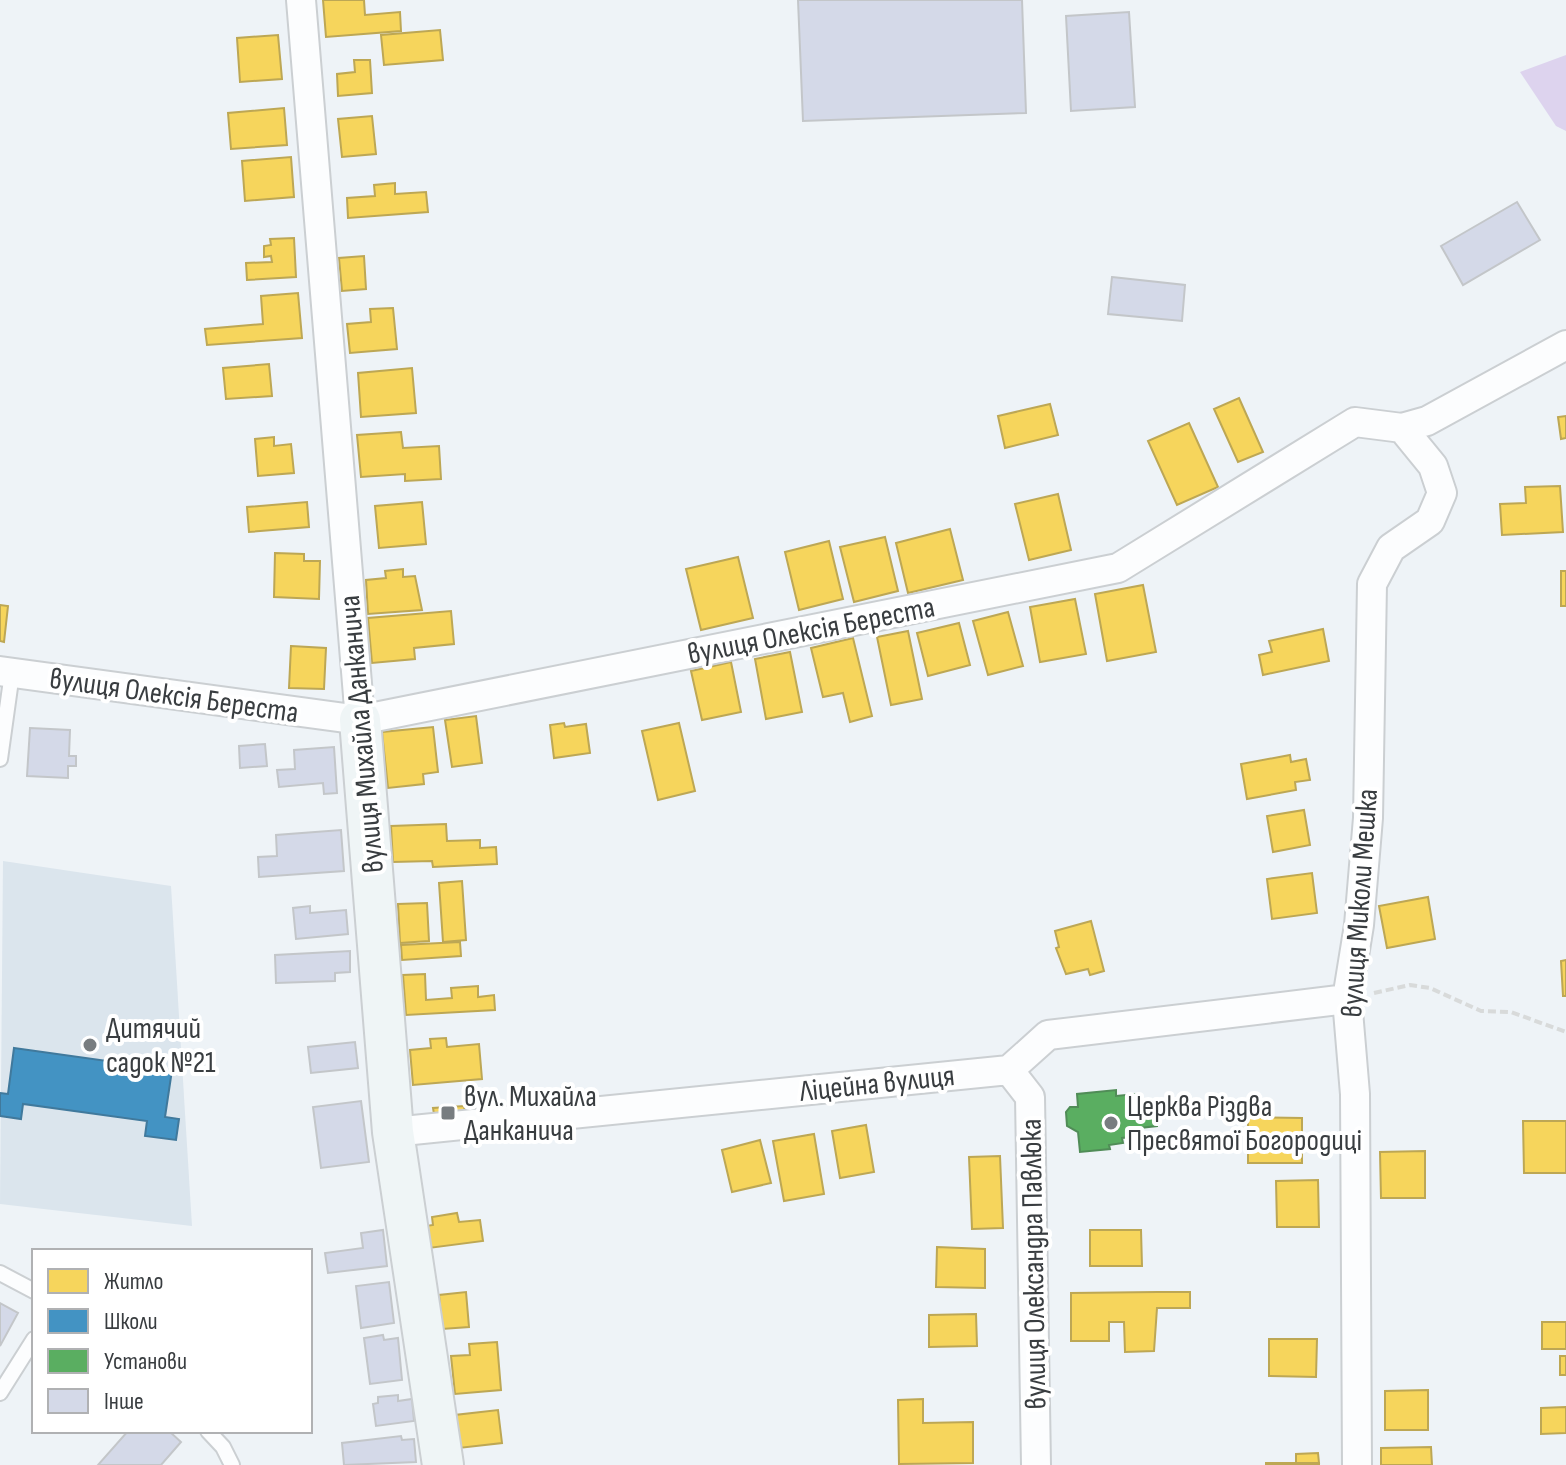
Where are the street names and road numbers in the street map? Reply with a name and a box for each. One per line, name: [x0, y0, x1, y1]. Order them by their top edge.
street label: вулиця Олексія Береста: [685, 589, 938, 673]
street label: вулиця Михайла Данканича: [332, 594, 392, 874]
street label: вулиця Олексія Береста: [47, 661, 301, 731]
street label: вулиця Миколи Мешка: [1334, 788, 1386, 1019]
street label: Ліцейна вулиця: [797, 1058, 956, 1110]
street label: вулиця Олександра Павлюка: [1013, 1118, 1055, 1410]

